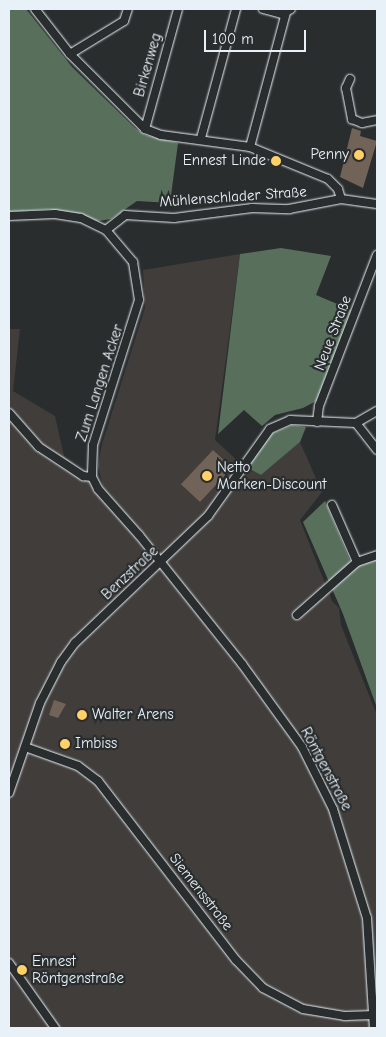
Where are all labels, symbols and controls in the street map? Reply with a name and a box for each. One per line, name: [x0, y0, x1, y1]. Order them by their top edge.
scale bar: [206, 20, 308, 52]
text: 100 m: [212, 30, 254, 48]
street label: Birkenweg: [130, 31, 166, 99]
place label: Penny: [310, 146, 349, 164]
marker: Penny: [353, 149, 365, 161]
place label: Ennest Linde: [183, 152, 266, 170]
marker: Ennest Linde: [270, 155, 282, 167]
street label: Mühlenschlader Straße: [159, 183, 307, 211]
street label: Neue Straße: [310, 293, 356, 373]
street label: Zum Langen Acker: [73, 322, 127, 444]
place label: Netto Marken-Discount: [217, 458, 326, 493]
marker: Netto Marken-Discount: [201, 470, 213, 482]
street label: Benzstraße: [98, 542, 162, 604]
place label: Walter Arens: [92, 706, 174, 724]
marker: Walter Arens: [76, 709, 88, 721]
street label: Röntgenstraße: [296, 724, 356, 814]
place label: Imbiss: [75, 735, 117, 753]
marker: Imbiss: [59, 738, 71, 750]
street label: Siemensstraße: [165, 850, 237, 934]
place label: Ennest Röntgenstraße: [32, 952, 124, 987]
marker: Ennest Röntgenstraße: [16, 964, 28, 976]

